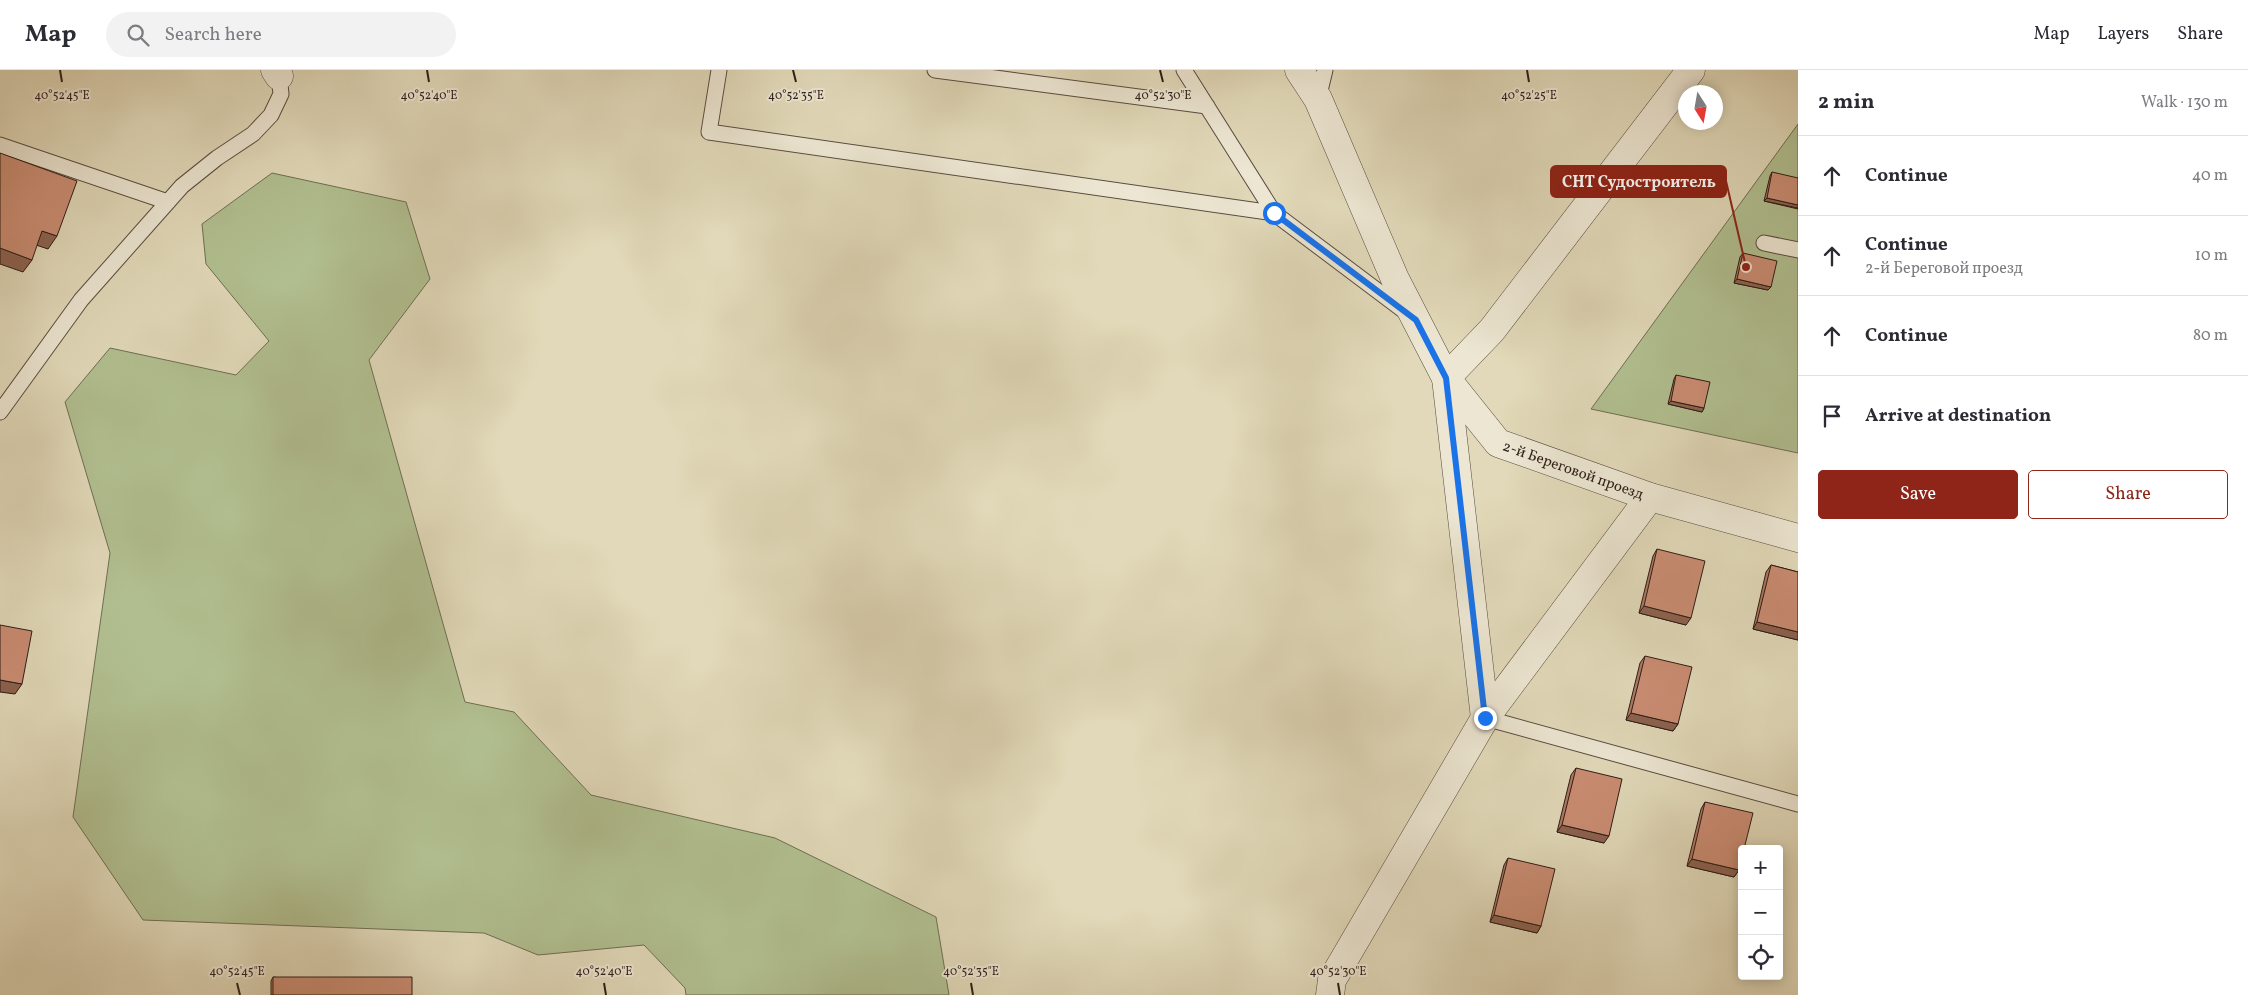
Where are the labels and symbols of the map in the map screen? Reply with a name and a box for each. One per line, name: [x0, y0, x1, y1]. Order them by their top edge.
north arrow: [1678, 85, 1723, 130]
text: 40°52'45"E: [34, 88, 90, 104]
text: 40°52'40"E: [400, 88, 458, 104]
text: 40°52'35"E: [768, 88, 824, 104]
text: 40°52'30"E: [1135, 88, 1191, 104]
text: 40°52'25"E: [1501, 88, 1557, 104]
callout: СНТ Судостроитель: [1551, 166, 1726, 197]
text: СНТ Судостроитель: [1562, 172, 1716, 194]
route start: [1263, 202, 1286, 225]
street label: 2-й Береговой проезд: [1499, 436, 1647, 506]
route end: [1474, 707, 1497, 730]
text: 40°52'45"E: [209, 964, 265, 980]
text: 40°52'40"E: [575, 964, 633, 980]
text: 40°52'35"E: [943, 964, 999, 980]
text: 40°52'30"E: [1310, 964, 1366, 980]

